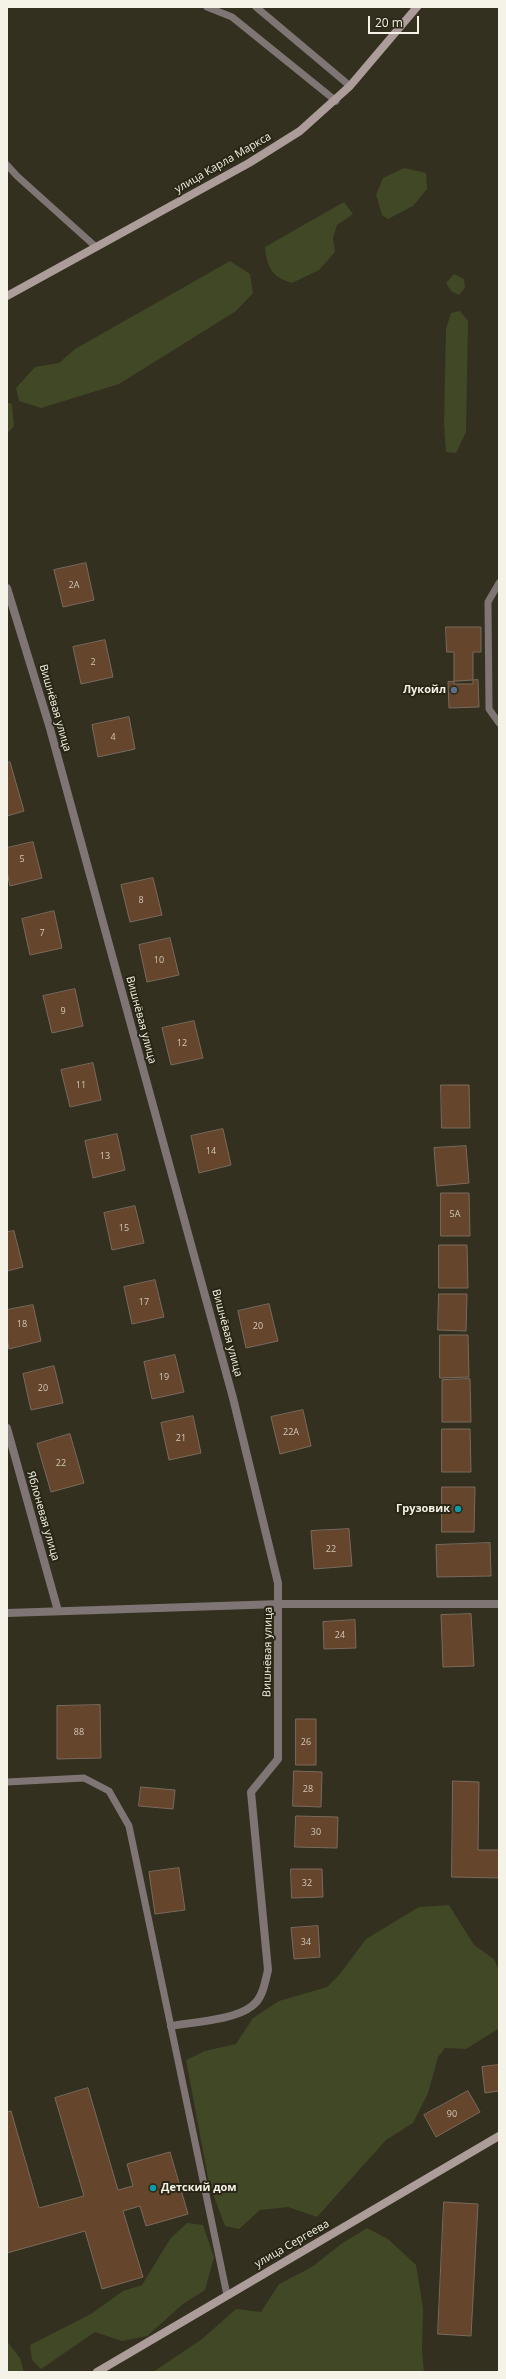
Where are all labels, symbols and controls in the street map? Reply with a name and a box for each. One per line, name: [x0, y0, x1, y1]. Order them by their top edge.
scale bar: [370, 8, 421, 34]
text: 20 m: [375, 14, 403, 31]
street label: улица Карла Маркса: [172, 130, 274, 196]
house number: 2А: [69, 580, 79, 590]
house number: 2: [90, 657, 96, 667]
street label: Вишнёвая улица: [36, 663, 74, 753]
place label: Лукойл: [403, 683, 446, 697]
marker: Лукойл: [449, 685, 459, 695]
house number: 4: [110, 732, 116, 742]
house number: 5: [19, 854, 25, 864]
house number: 8: [138, 895, 144, 905]
house number: 7: [39, 928, 45, 938]
house number: 10: [154, 955, 164, 965]
street label: Вишнёвая улица: [123, 975, 159, 1065]
house number: 9: [60, 1006, 66, 1016]
house number: 12: [177, 1038, 187, 1048]
house number: 11: [76, 1080, 86, 1090]
house number: 14: [206, 1146, 216, 1156]
house number: 13: [100, 1151, 110, 1161]
house number: 5А: [450, 1209, 460, 1219]
house number: 15: [119, 1223, 129, 1233]
street label: Вишнёвая улица: [209, 1288, 245, 1378]
house number: 17: [139, 1297, 149, 1307]
house number: 18: [17, 1319, 27, 1329]
house number: 20: [253, 1321, 263, 1331]
house number: 19: [159, 1372, 169, 1382]
house number: 20: [38, 1383, 48, 1393]
house number: 22А: [283, 1427, 299, 1437]
house number: 21: [176, 1433, 186, 1443]
house number: 22: [56, 1458, 66, 1468]
street label: Яблоневая улица: [24, 1470, 62, 1562]
place label: Грузовик: [396, 1502, 450, 1516]
marker: Грузовик: [453, 1504, 463, 1514]
house number: 22: [326, 1544, 336, 1554]
street label: Вишнёвая улица: [261, 1607, 275, 1697]
house number: 24: [335, 1630, 345, 1640]
house number: 88: [74, 1727, 84, 1737]
house number: 26: [301, 1737, 311, 1747]
house number: 28: [303, 1784, 313, 1794]
house number: 30: [311, 1827, 321, 1837]
house number: 32: [302, 1878, 312, 1888]
house number: 34: [301, 1937, 311, 1947]
house number: 90: [447, 2109, 457, 2119]
place label: Детский дом: [161, 2181, 237, 2195]
marker: Детский дом: [148, 2183, 158, 2193]
street label: улица Сергеева: [252, 2217, 332, 2271]

